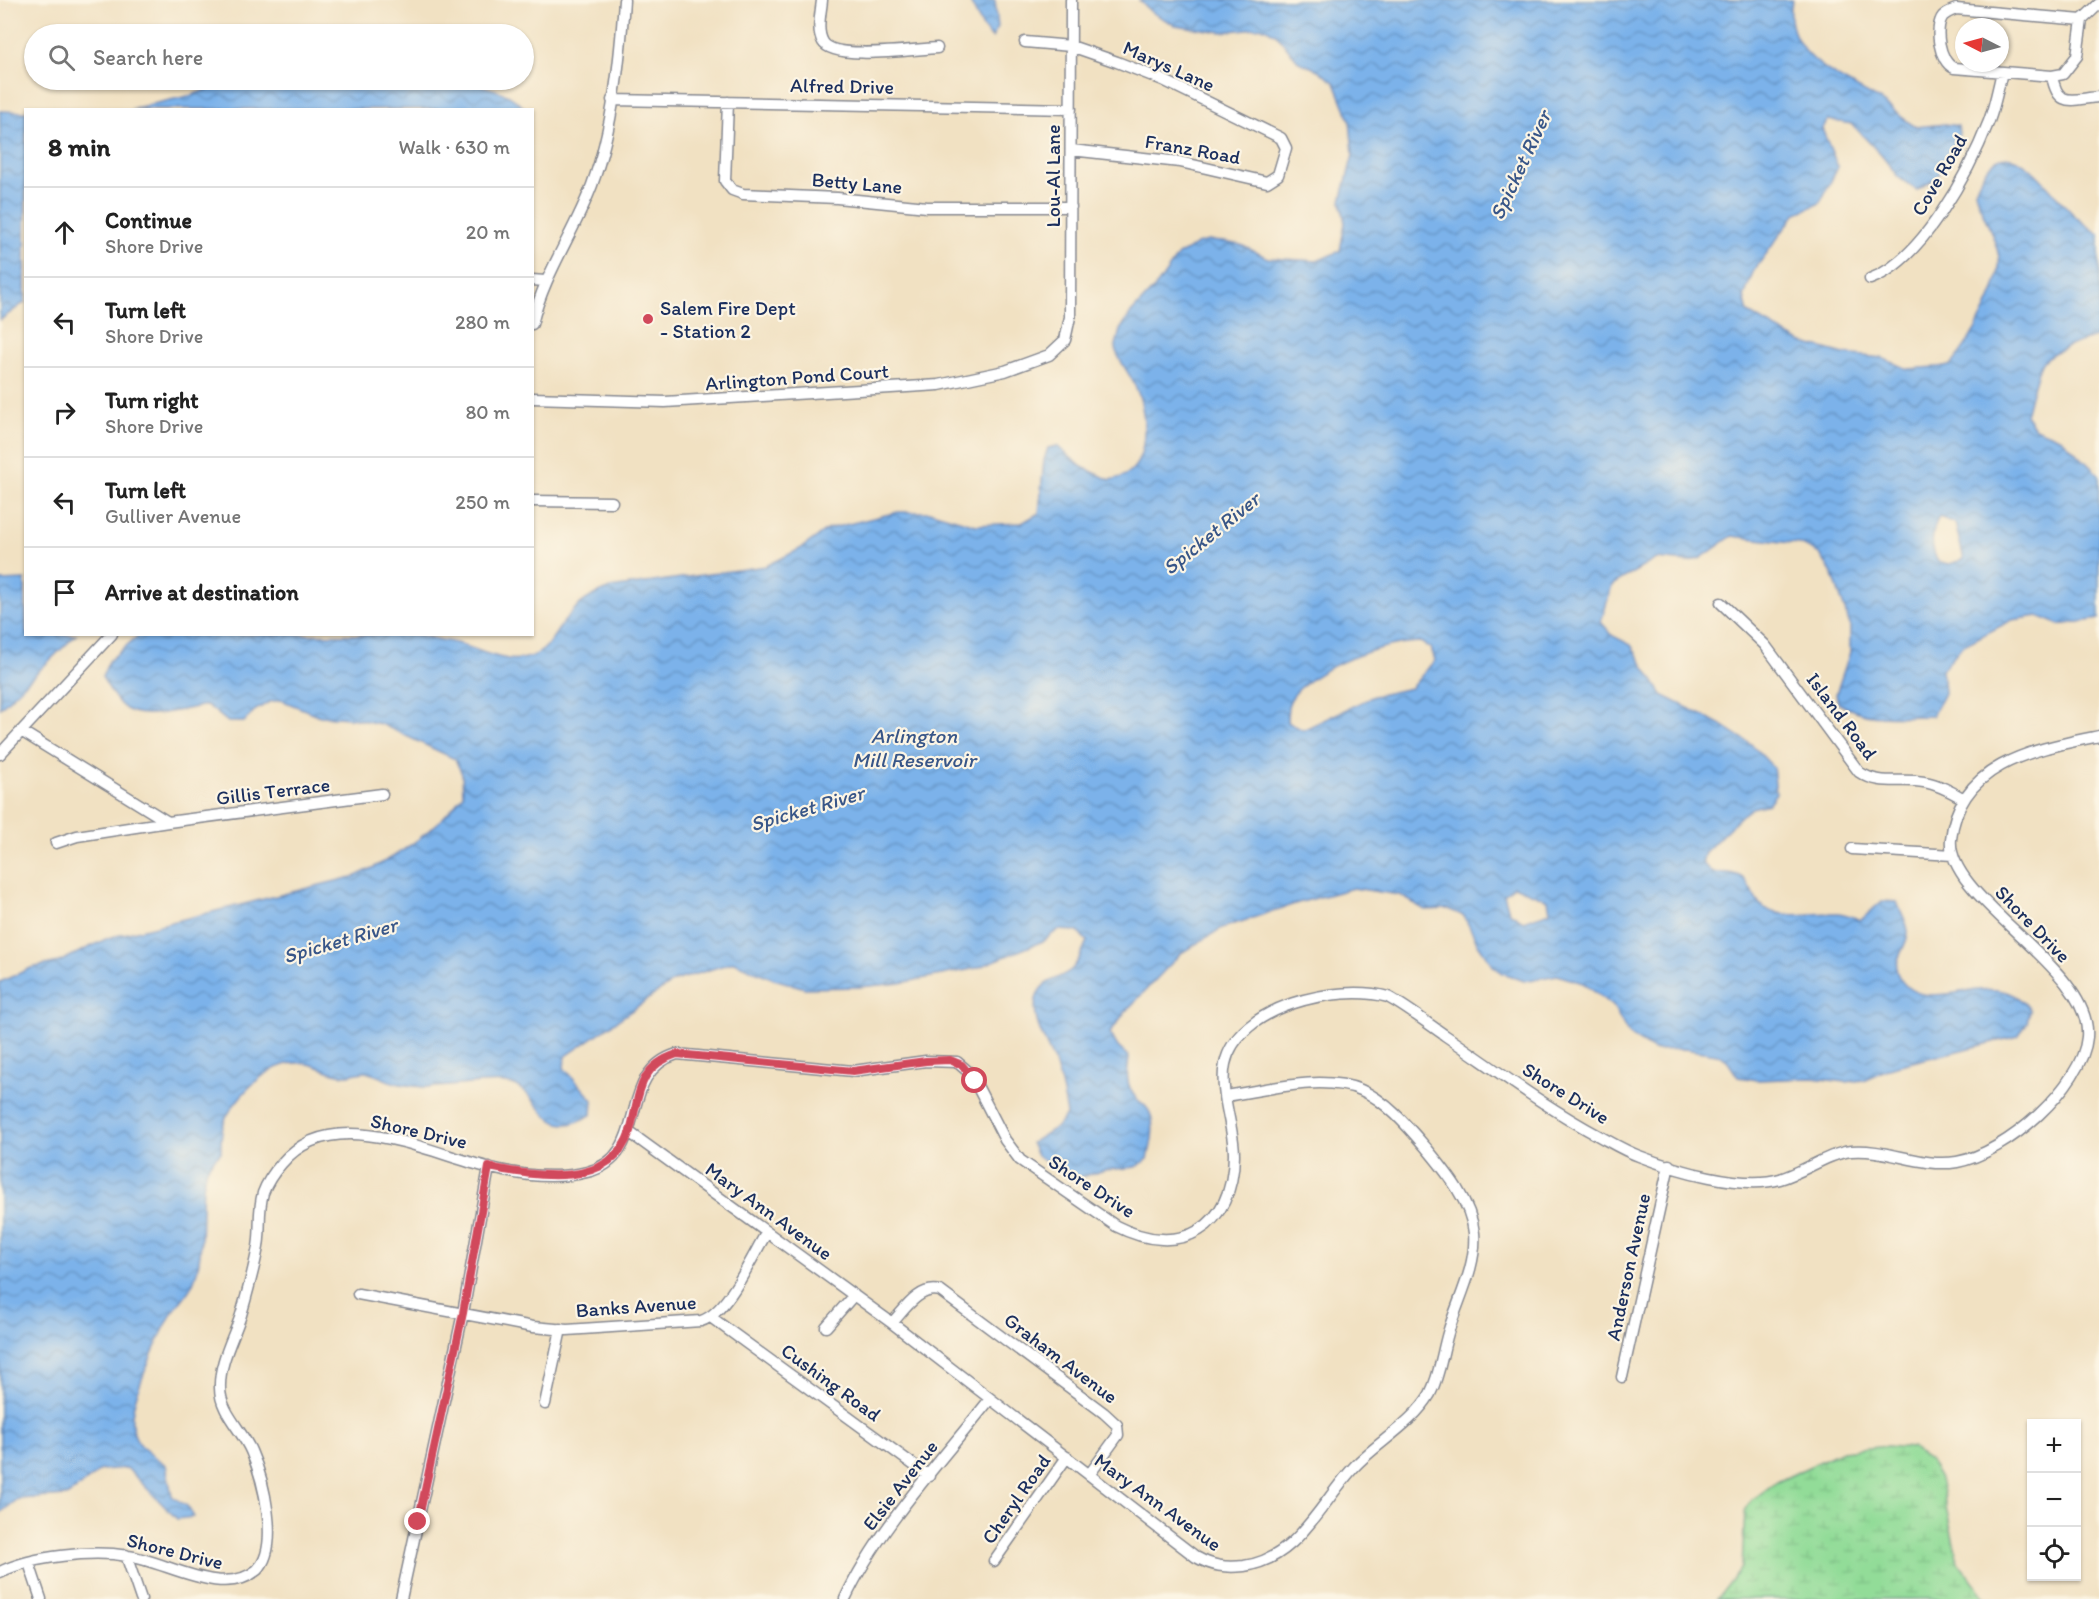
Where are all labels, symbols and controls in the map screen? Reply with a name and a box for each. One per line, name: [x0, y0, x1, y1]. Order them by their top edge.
north arrow: [1955, 18, 2009, 72]
search box: [24, 24, 534, 90]
street label: Marys Lane: [1119, 35, 1219, 97]
icon: search: [45, 41, 78, 74]
text: Search here: [93, 44, 203, 71]
street label: Alfred Drive: [790, 73, 894, 99]
water label: Spicket River: [1484, 104, 1557, 223]
street label: Lou-Al Lane: [1041, 125, 1065, 227]
street label: Franz Road: [1143, 129, 1243, 169]
street label: Cove Road: [1906, 130, 1972, 220]
text: 8 min: [48, 131, 110, 163]
text: Walk · 630 m: [398, 135, 510, 159]
street label: Betty Lane: [811, 167, 903, 199]
text: Continue: [105, 207, 192, 234]
icon: ahead: [48, 216, 81, 249]
text: 20 m: [466, 220, 510, 244]
text: Shore Drive: [105, 234, 203, 258]
place label: Salem Fire Dept - Station 2: [660, 296, 796, 343]
text: Turn left: [105, 297, 186, 324]
icon: left: [48, 306, 81, 339]
text: 280 m: [455, 310, 510, 334]
marker: Salem Fire Dept - Station 2: [641, 312, 655, 326]
text: Shore Drive: [105, 324, 203, 348]
street label: Arlington Pond Court: [704, 359, 890, 395]
text: Turn right: [105, 387, 199, 414]
icon: right: [48, 396, 81, 429]
text: 80 m: [465, 400, 510, 424]
text: Shore Drive: [105, 414, 203, 438]
text: Turn left: [105, 477, 186, 504]
water label: Spicket River: [1158, 485, 1267, 580]
icon: left: [48, 486, 81, 519]
text: 250 m: [455, 490, 510, 514]
text: Gulliver Avenue: [105, 504, 241, 528]
icon: arrive: [48, 576, 81, 609]
text: Arrive at destination: [105, 579, 299, 606]
street label: Island Road: [1802, 668, 1883, 764]
water label: Arlington Mill Reservoir: [852, 723, 978, 772]
street label: Gillis Terrace: [215, 772, 331, 810]
water label: Spicket River: [747, 779, 869, 836]
street label: Shore Drive: [1990, 880, 2076, 968]
water label: Spicket River: [280, 911, 402, 968]
street label: Shore Drive: [1518, 1057, 1614, 1129]
route start: [961, 1067, 987, 1093]
street label: Shore Drive: [368, 1108, 470, 1154]
street label: Shore Drive: [1044, 1149, 1140, 1223]
street label: Mary Ann Avenue: [701, 1157, 837, 1265]
street label: Anderson Avenue: [1601, 1191, 1655, 1343]
street label: Banks Avenue: [575, 1290, 697, 1322]
street label: Graham Avenue: [999, 1307, 1123, 1409]
street label: Cushing Road: [776, 1338, 886, 1426]
map controls: [2027, 1419, 2081, 1581]
button: +: [2027, 1419, 2081, 1473]
street label: Elsie Avenue: [857, 1435, 943, 1535]
street label: Mary Ann Avenue: [1090, 1448, 1226, 1556]
street label: Cheryl Road: [976, 1449, 1056, 1548]
button: −: [2027, 1473, 2081, 1527]
route end: [404, 1508, 430, 1534]
street label: Shore Drive: [124, 1527, 226, 1575]
button: locate: [2027, 1527, 2081, 1581]

